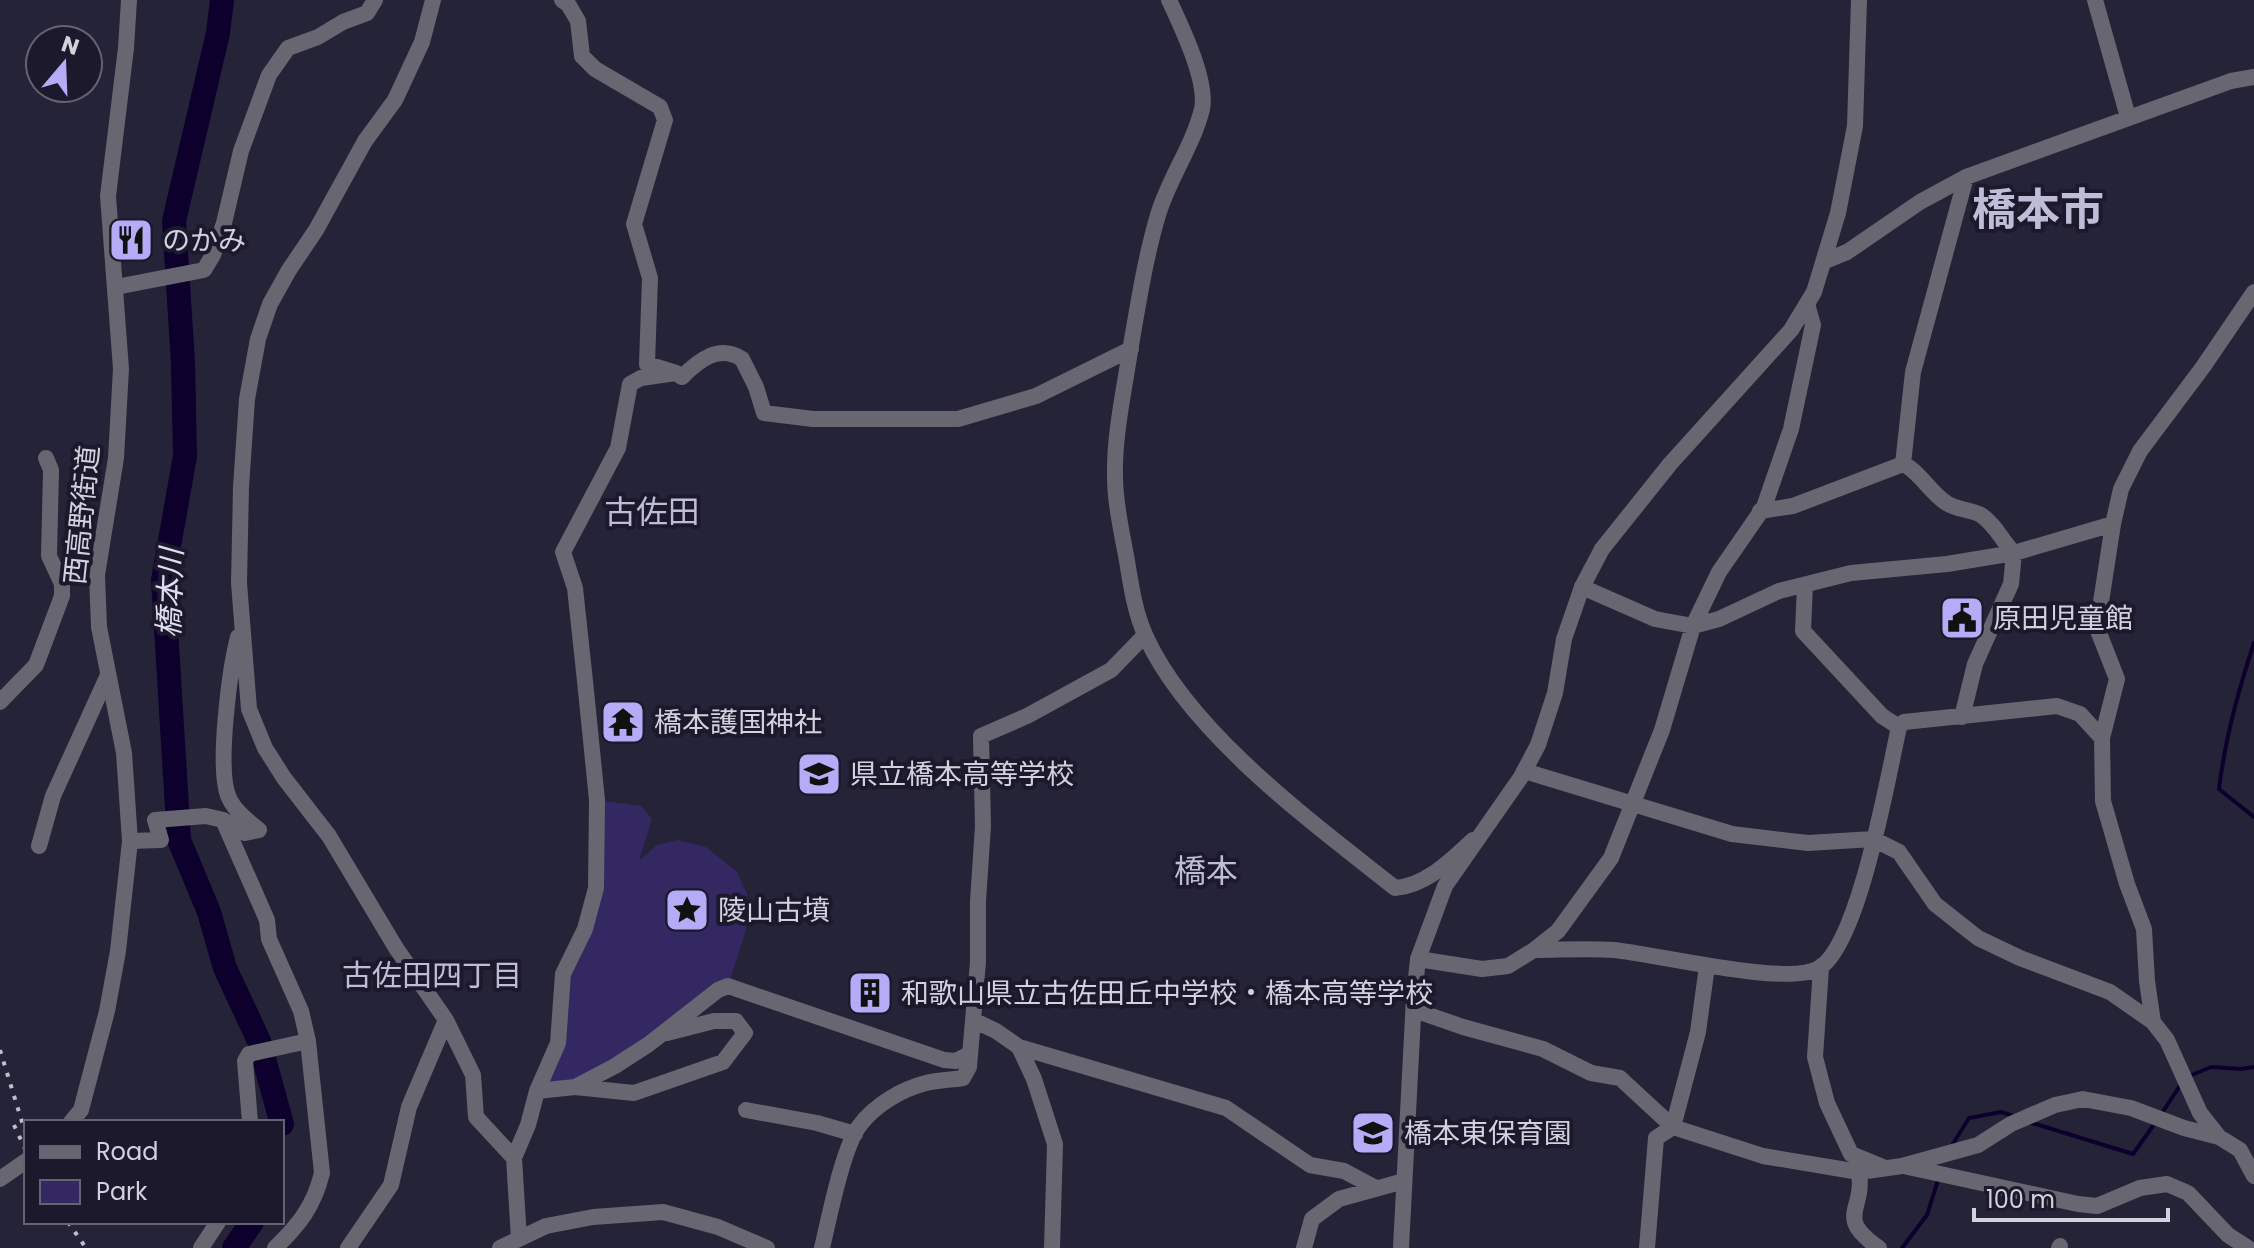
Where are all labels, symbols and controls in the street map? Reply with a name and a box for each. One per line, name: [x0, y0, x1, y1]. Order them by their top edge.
north arrow: [24, 24, 104, 104]
text: N: [57, 28, 83, 63]
district label: 橋本市: [1972, 179, 2104, 240]
restaurant icon: のかみ: [107, 216, 155, 264]
place label: のかみ: [162, 221, 246, 260]
street label: 西高野街道: [55, 443, 109, 587]
district label: 古佐田: [604, 489, 700, 534]
water label: 橋本川: [147, 544, 193, 639]
public building icon: 原田児童館: [1938, 594, 1986, 642]
place label: 原田児童館: [1993, 599, 2133, 638]
temple icon: 橋本護国神社: [599, 698, 647, 746]
place label: 橋本護国神社: [654, 703, 822, 742]
school or university icon: 県立橋本高等学校: [795, 750, 843, 798]
place label: 県立橋本高等学校: [850, 755, 1074, 794]
district label: 橋本: [1174, 848, 1238, 893]
place icon: 陵山古墳: [663, 886, 711, 934]
place label: 陵山古墳: [718, 891, 830, 930]
district label: 古佐田四丁目: [342, 954, 522, 997]
building icon: 和歌山県立古佐田丘中学校・橋本高等学校: [846, 969, 894, 1017]
place label: 和歌山県立古佐田丘中学校・橋本高等学校: [901, 974, 1433, 1013]
school or university icon: 橋本東保育園: [1349, 1109, 1397, 1157]
place label: 橋本東保育園: [1404, 1114, 1572, 1153]
legend: [24, 1120, 284, 1224]
text: Road: [96, 1135, 158, 1168]
scale bar: [1974, 1172, 2168, 1222]
text: Park: [96, 1175, 148, 1208]
text: 100 m: [1986, 1183, 2055, 1216]

